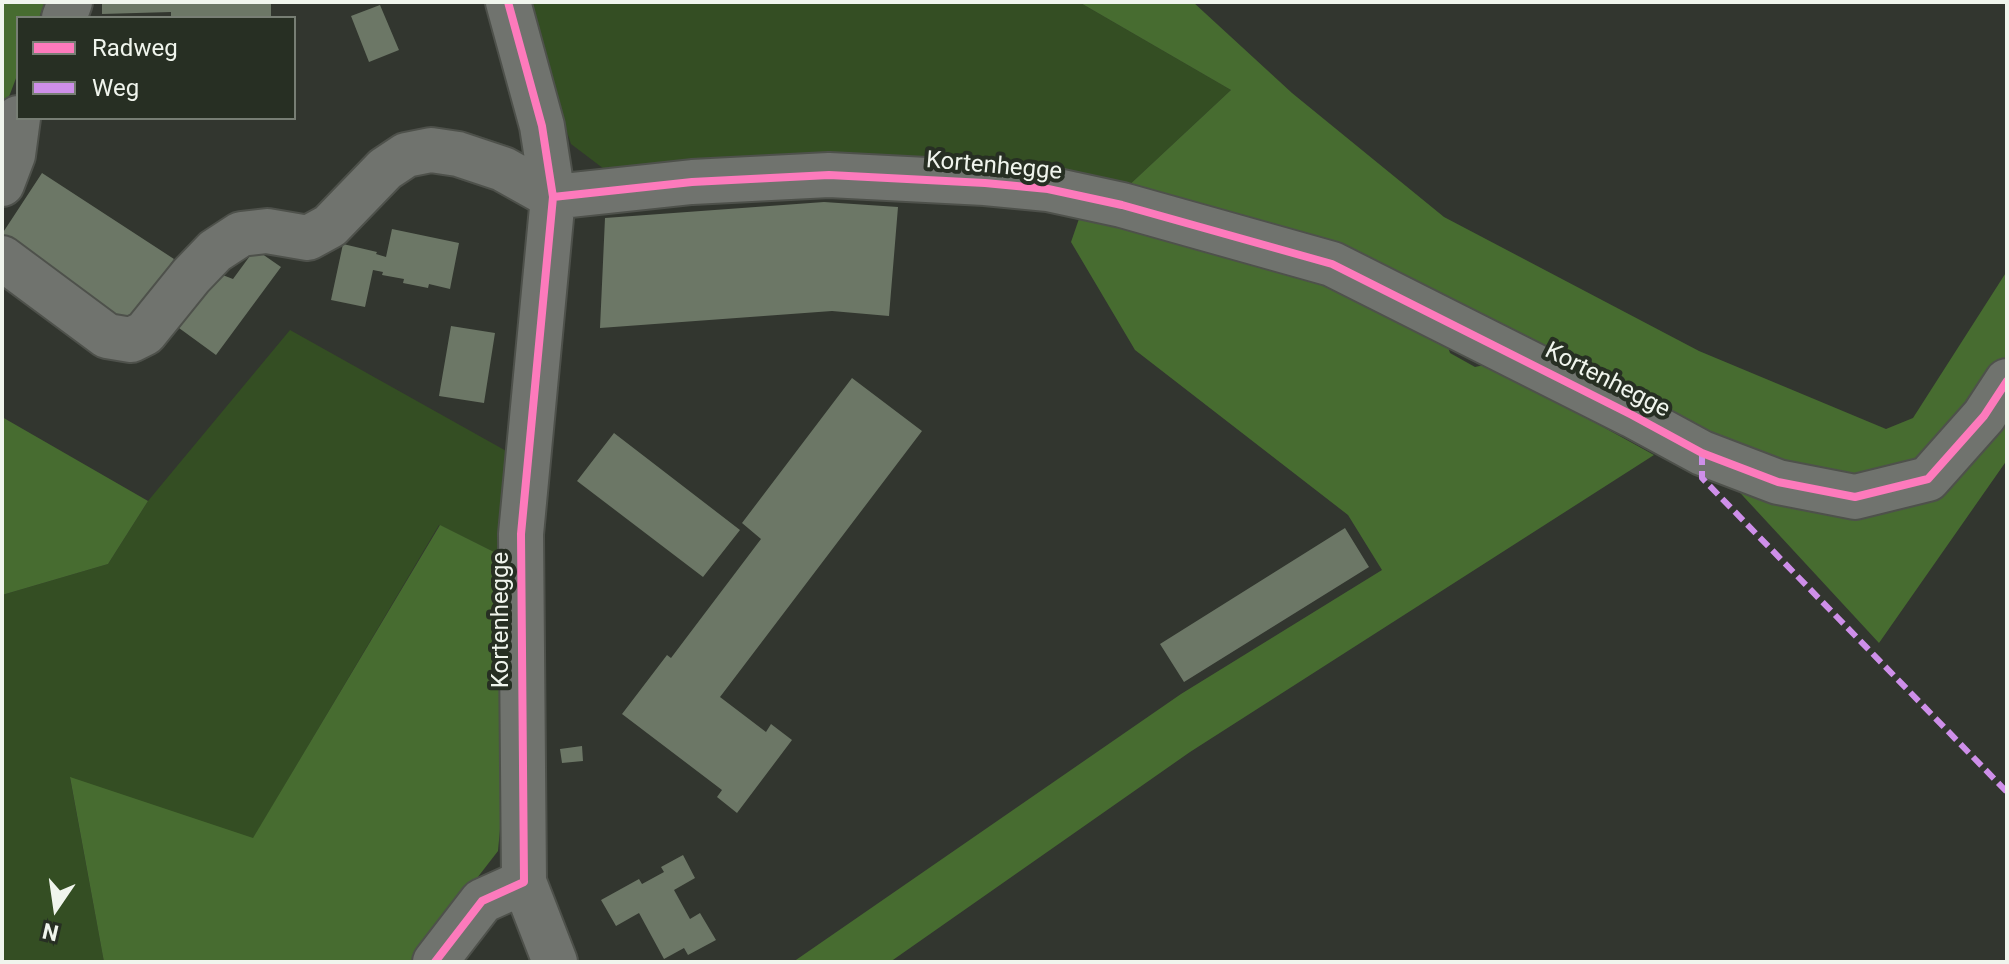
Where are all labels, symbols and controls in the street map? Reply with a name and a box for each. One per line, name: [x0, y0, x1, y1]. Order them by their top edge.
legend: [16, 16, 296, 120]
text: Radweg: [92, 34, 178, 62]
text: Weg: [92, 74, 139, 102]
street label: Kortenhegge: [925, 147, 1063, 187]
street label: Kortenhegge: [1540, 337, 1674, 425]
street label: Kortenhegge: [488, 552, 516, 688]
north arrow: [16, 868, 96, 948]
text: N: [40, 918, 61, 946]

